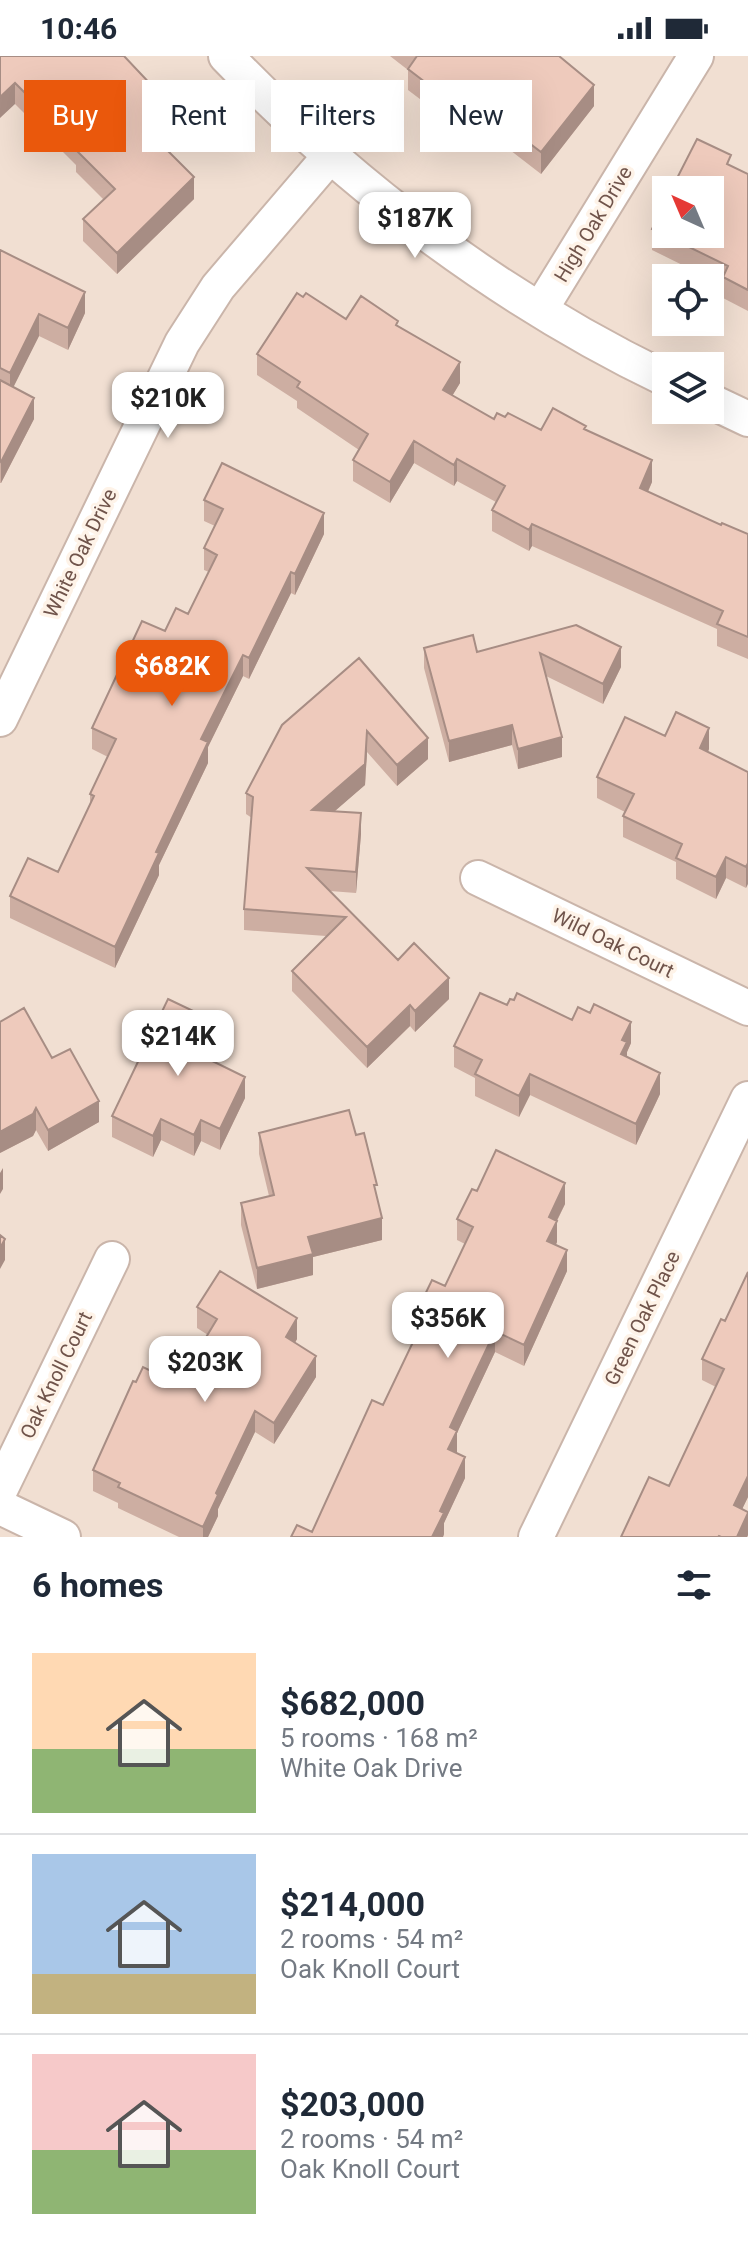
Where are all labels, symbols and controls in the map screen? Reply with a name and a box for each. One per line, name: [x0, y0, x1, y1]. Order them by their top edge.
text: 10:46: [40, 11, 117, 46]
chip: Buy: [24, 80, 126, 152]
chip: Rent: [142, 80, 255, 152]
chip: Filters: [271, 80, 404, 152]
chip: New: [420, 80, 532, 152]
street label: High Oak Drive: [549, 162, 637, 286]
north arrow: [652, 176, 724, 248]
map controls: [652, 176, 724, 424]
pin: $187K: [359, 192, 471, 260]
text: $187K: [377, 203, 453, 233]
button: locate: [652, 264, 724, 336]
button: layers: [652, 352, 724, 424]
pin: $210K: [112, 372, 224, 440]
text: $210K: [130, 383, 206, 413]
street label: White Oak Drive: [38, 485, 122, 621]
pin: $682K: [116, 640, 228, 708]
text: $682K: [134, 651, 210, 681]
street label: Wild Oak Court: [548, 903, 678, 983]
pin: $214K: [122, 1010, 234, 1078]
text: $214K: [140, 1021, 216, 1051]
street label: Green Oak Place: [599, 1247, 685, 1389]
pin: $356K: [392, 1292, 504, 1360]
text: $356K: [410, 1303, 486, 1333]
street label: Oak Knoll Court: [15, 1308, 97, 1442]
pin: $203K: [149, 1336, 261, 1404]
text: $203K: [167, 1347, 243, 1377]
icon: filters: [672, 1563, 716, 1607]
text: 6 homes: [32, 1565, 163, 1605]
text: $682,000: [280, 1683, 425, 1723]
icon: home: [96, 1685, 192, 1781]
text: 5 rooms · 168 m²: [280, 1723, 478, 1753]
text: White Oak Drive: [280, 1753, 463, 1783]
text: $214,000: [280, 1884, 425, 1924]
icon: home: [96, 1886, 192, 1982]
text: 2 rooms · 54 m²: [280, 1924, 463, 1954]
text: Oak Knoll Court: [280, 1954, 460, 1984]
text: $203,000: [280, 2084, 425, 2124]
icon: home: [96, 2086, 192, 2182]
text: 2 rooms · 54 m²: [280, 2124, 463, 2154]
text: Oak Knoll Court: [280, 2154, 460, 2184]

